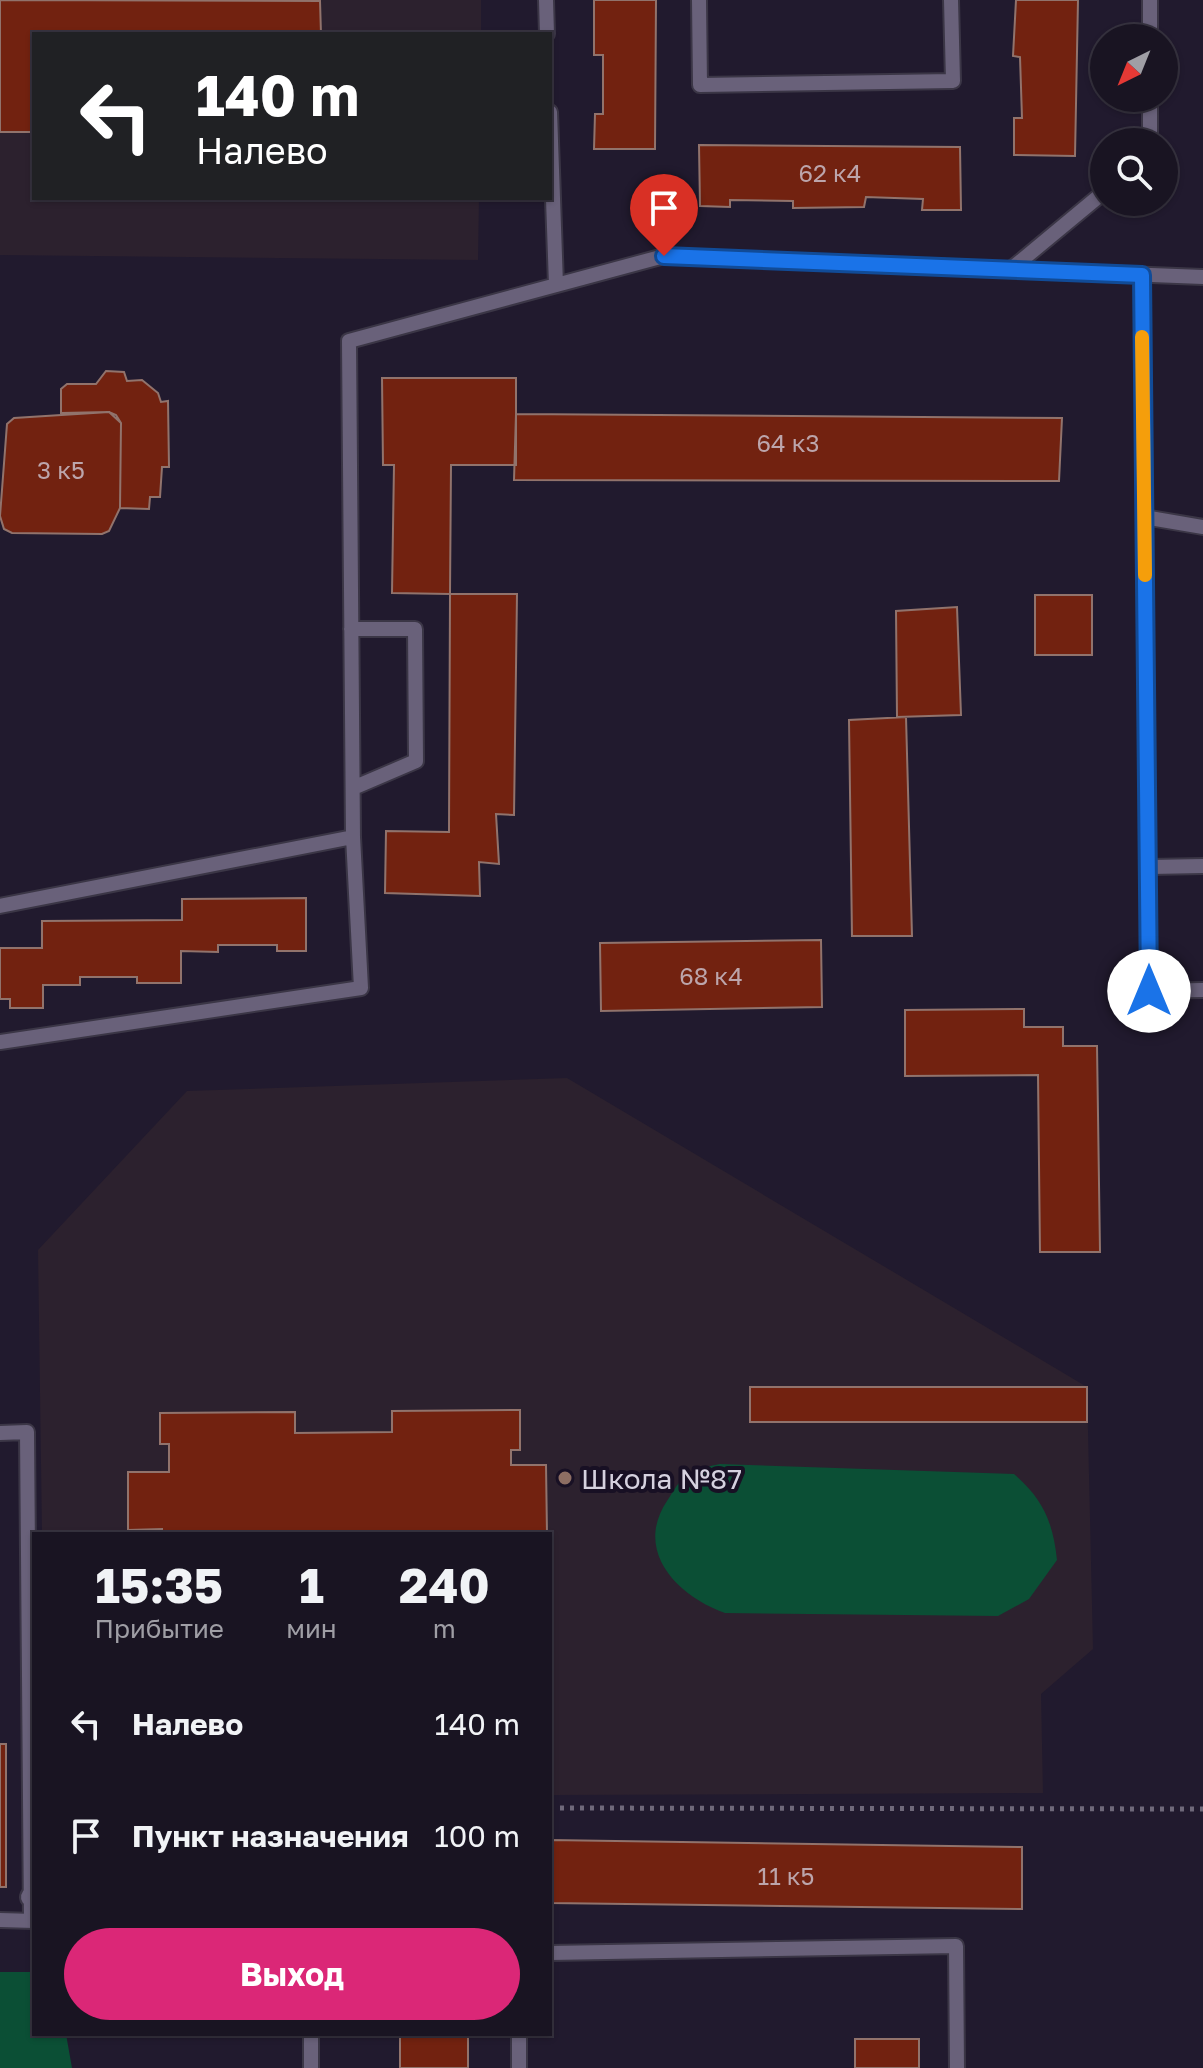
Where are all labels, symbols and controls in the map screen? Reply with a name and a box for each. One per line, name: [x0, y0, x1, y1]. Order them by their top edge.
north arrow: [1090, 24, 1178, 112]
map controls: [1090, 24, 1178, 216]
text: 140 m: [196, 61, 359, 128]
icon: left: [64, 64, 168, 168]
button: search: [1090, 128, 1178, 216]
text: Налево: [196, 129, 328, 172]
house number: 62 к4: [799, 158, 861, 187]
pin: [630, 174, 698, 256]
icon: arrive: [642, 186, 686, 230]
house number: 64 к3: [757, 428, 820, 457]
house number: 3 к5: [37, 455, 85, 484]
position arrow: [1107, 949, 1191, 1033]
house number: 68 к4: [679, 961, 743, 990]
place label: Школа №87: [581, 1462, 742, 1495]
marker: Школа №87: [556, 1469, 574, 1487]
text: 15:35: [95, 1556, 223, 1614]
text: 1: [299, 1556, 324, 1614]
text: 240: [399, 1556, 490, 1614]
text: Прибытие: [94, 1613, 224, 1644]
text: мин: [286, 1613, 337, 1644]
text: m: [433, 1613, 456, 1644]
icon: left: [64, 1702, 108, 1746]
text: Налево: [132, 1706, 243, 1742]
text: 140 m: [435, 1706, 520, 1742]
icon: arrive: [64, 1814, 108, 1858]
text: Пункт назначения: [132, 1818, 409, 1854]
text: 100 m: [434, 1818, 520, 1854]
house number: 11 к5: [758, 1861, 815, 1890]
button: Выход: [64, 1928, 520, 2020]

